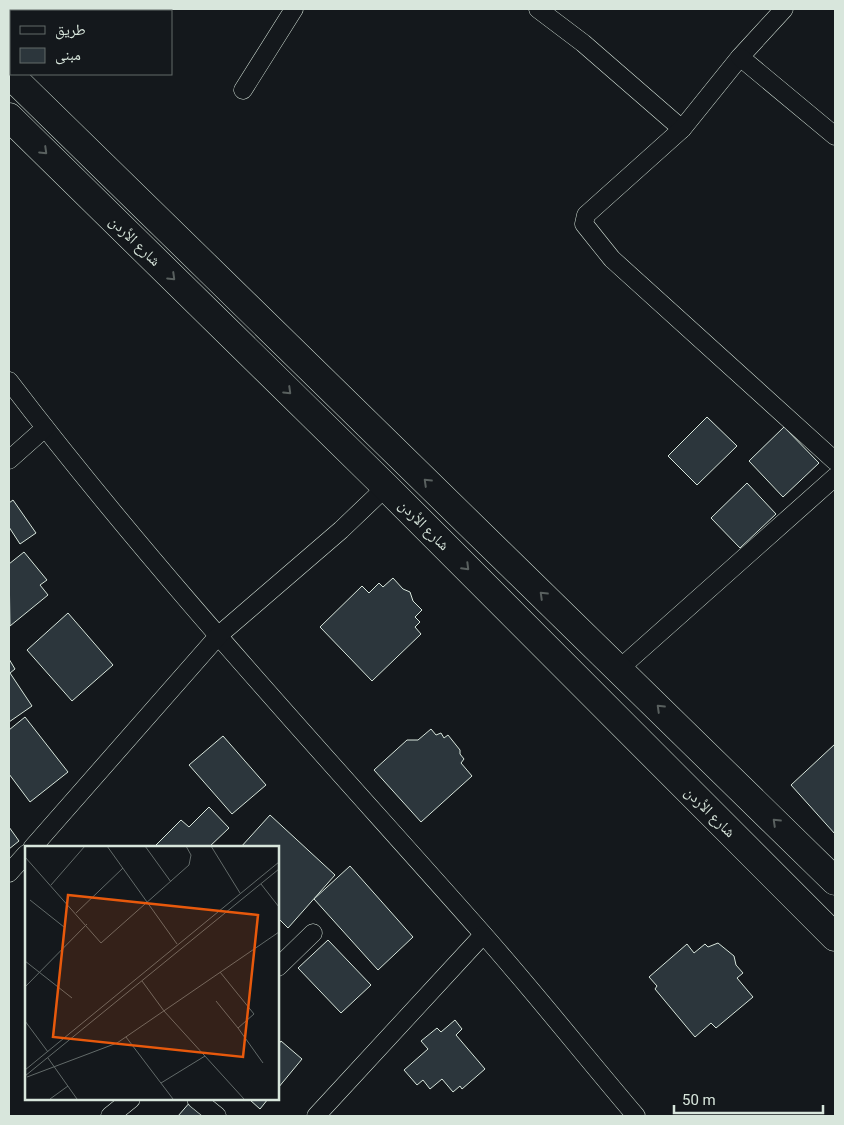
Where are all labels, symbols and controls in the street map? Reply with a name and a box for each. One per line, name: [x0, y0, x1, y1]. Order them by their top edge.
legend: [10, 10, 172, 75]
text: طريق: [55, 21, 86, 40]
text: مبنى: [55, 46, 81, 65]
one-way arrow: [38, 145, 47, 154]
street label: شارع الأردن: [105, 212, 164, 271]
one-way arrow: [166, 271, 175, 280]
one-way arrow: [282, 385, 291, 394]
one-way arrow: [423, 479, 432, 488]
street label: شارع الأردن: [394, 496, 453, 555]
one-way arrow: [460, 561, 469, 570]
one-way arrow: [540, 592, 549, 601]
one-way arrow: [656, 705, 665, 714]
street label: شارع الأردن: [680, 783, 739, 842]
one-way arrow: [773, 819, 782, 828]
inset map: [25, 846, 279, 1100]
scale bar: [674, 1082, 823, 1114]
text: 50 m: [682, 1091, 716, 1109]

